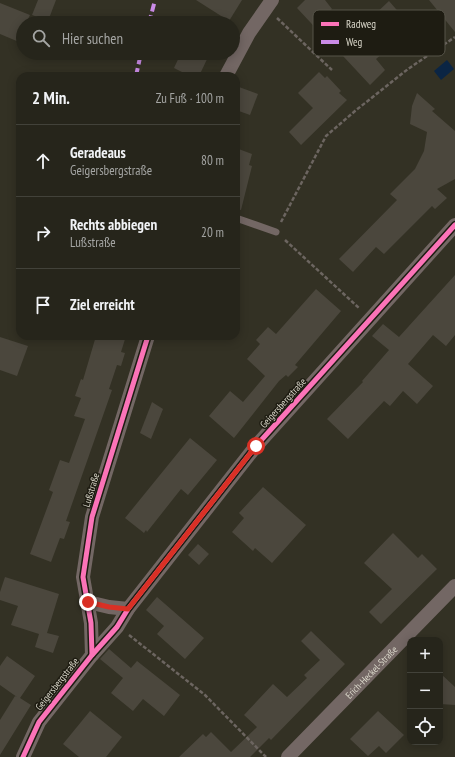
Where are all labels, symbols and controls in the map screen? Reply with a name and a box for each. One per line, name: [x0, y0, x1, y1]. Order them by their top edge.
legend: [313, 10, 445, 56]
search box: [16, 16, 240, 60]
text: Radweg: [346, 17, 376, 31]
icon: search: [30, 27, 52, 49]
text: Hier suchen: [62, 29, 123, 48]
text: Weg: [346, 35, 362, 49]
text: 2 Min.: [32, 87, 70, 109]
text: Zu Fuß · 100 m: [156, 90, 224, 107]
text: Geradeaus: [70, 143, 126, 162]
icon: ahead: [32, 150, 54, 172]
text: 80 m: [201, 152, 224, 169]
text: Geigersbergstraße: [70, 162, 152, 179]
text: Rechts abbiegen: [70, 215, 157, 234]
icon: right: [32, 222, 54, 244]
text: 20 m: [201, 224, 224, 241]
text: Lußstraße: [70, 234, 116, 251]
icon: arrive: [32, 294, 54, 316]
text: Ziel erreicht: [70, 295, 135, 314]
street label: Geigersbergstraße: [257, 375, 309, 431]
route start: [247, 437, 265, 455]
street label: Lußstraße: [80, 471, 102, 509]
route end: [79, 593, 97, 611]
map controls: [407, 637, 443, 745]
button: +: [407, 637, 443, 673]
street label: Erich-Heckel-Straße: [342, 643, 400, 701]
street label: Geigersbergstraße: [32, 655, 82, 713]
button: −: [407, 673, 443, 709]
button: locate: [407, 709, 443, 745]

